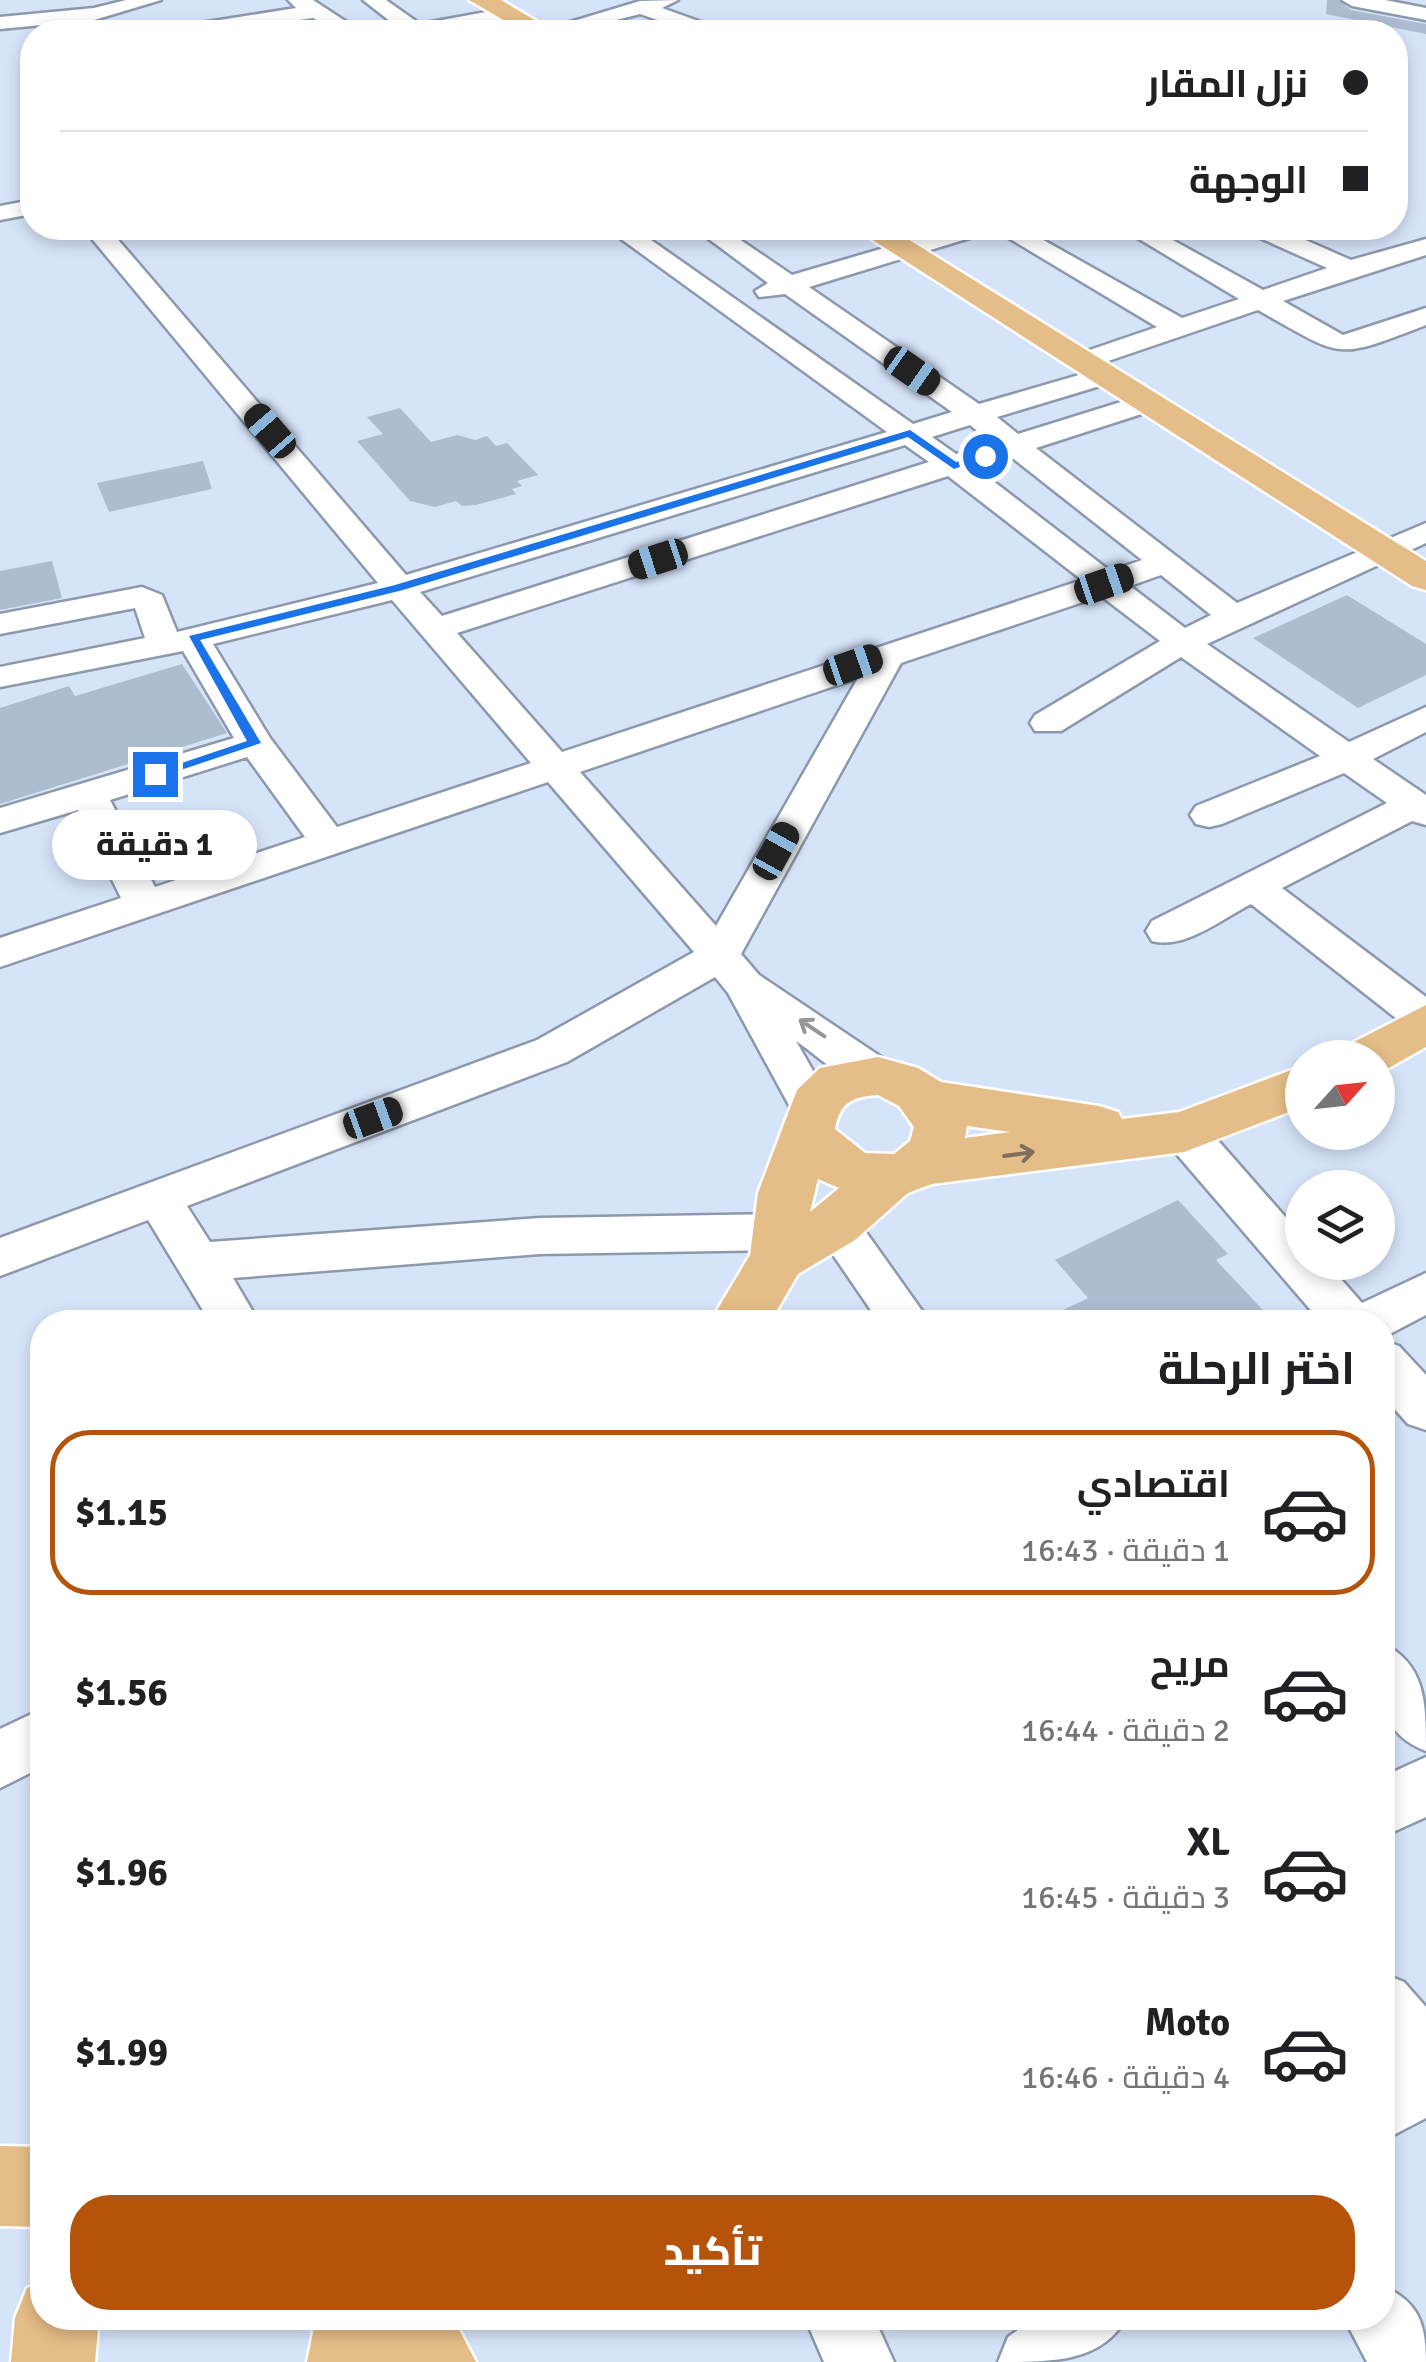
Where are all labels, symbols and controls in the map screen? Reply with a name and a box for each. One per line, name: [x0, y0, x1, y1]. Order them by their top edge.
text: نزل المقار: [1147, 61, 1308, 108]
text: الوجهة: [1189, 157, 1308, 204]
car: [879, 342, 945, 400]
car: [239, 399, 301, 463]
route start: [963, 434, 1008, 479]
car: [625, 535, 691, 583]
car: [1071, 560, 1137, 608]
car: [820, 641, 886, 689]
route end: [133, 752, 178, 797]
callout: 1 دقيقة: [52, 809, 258, 879]
car: [748, 817, 804, 885]
text: 1 دقيقة: [96, 825, 213, 864]
one-way arrow: [798, 1018, 827, 1039]
north arrow: [1285, 1040, 1395, 1150]
map controls: [1285, 1040, 1395, 1280]
car: [340, 1094, 406, 1142]
one-way arrow: [1002, 1144, 1035, 1163]
button: layers: [1285, 1170, 1395, 1280]
text: اختر الرحلة: [1158, 1342, 1355, 1397]
text: اقتصادي: [1077, 1461, 1230, 1508]
icon: car: [1260, 1468, 1350, 1558]
text: $1.15: [75, 1489, 168, 1536]
text: 1 دقيقة · 16:43: [1021, 1531, 1230, 1570]
text: مريح: [1150, 1641, 1230, 1688]
icon: car: [1260, 1648, 1350, 1738]
text: $1.56: [75, 1669, 168, 1716]
text: 2 دقيقة · 16:44: [1021, 1711, 1230, 1750]
text: XL: [1187, 1819, 1230, 1866]
icon: car: [1260, 1828, 1350, 1918]
text: $1.96: [75, 1849, 168, 1896]
text: 3 دقيقة · 16:45: [1021, 1878, 1230, 1917]
text: Moto: [1145, 1999, 1230, 2046]
icon: car: [1260, 2008, 1350, 2098]
text: $1.99: [75, 2029, 168, 2076]
text: 4 دقيقة · 16:46: [1021, 2058, 1230, 2097]
button: تأكيد: [70, 2195, 1355, 2310]

